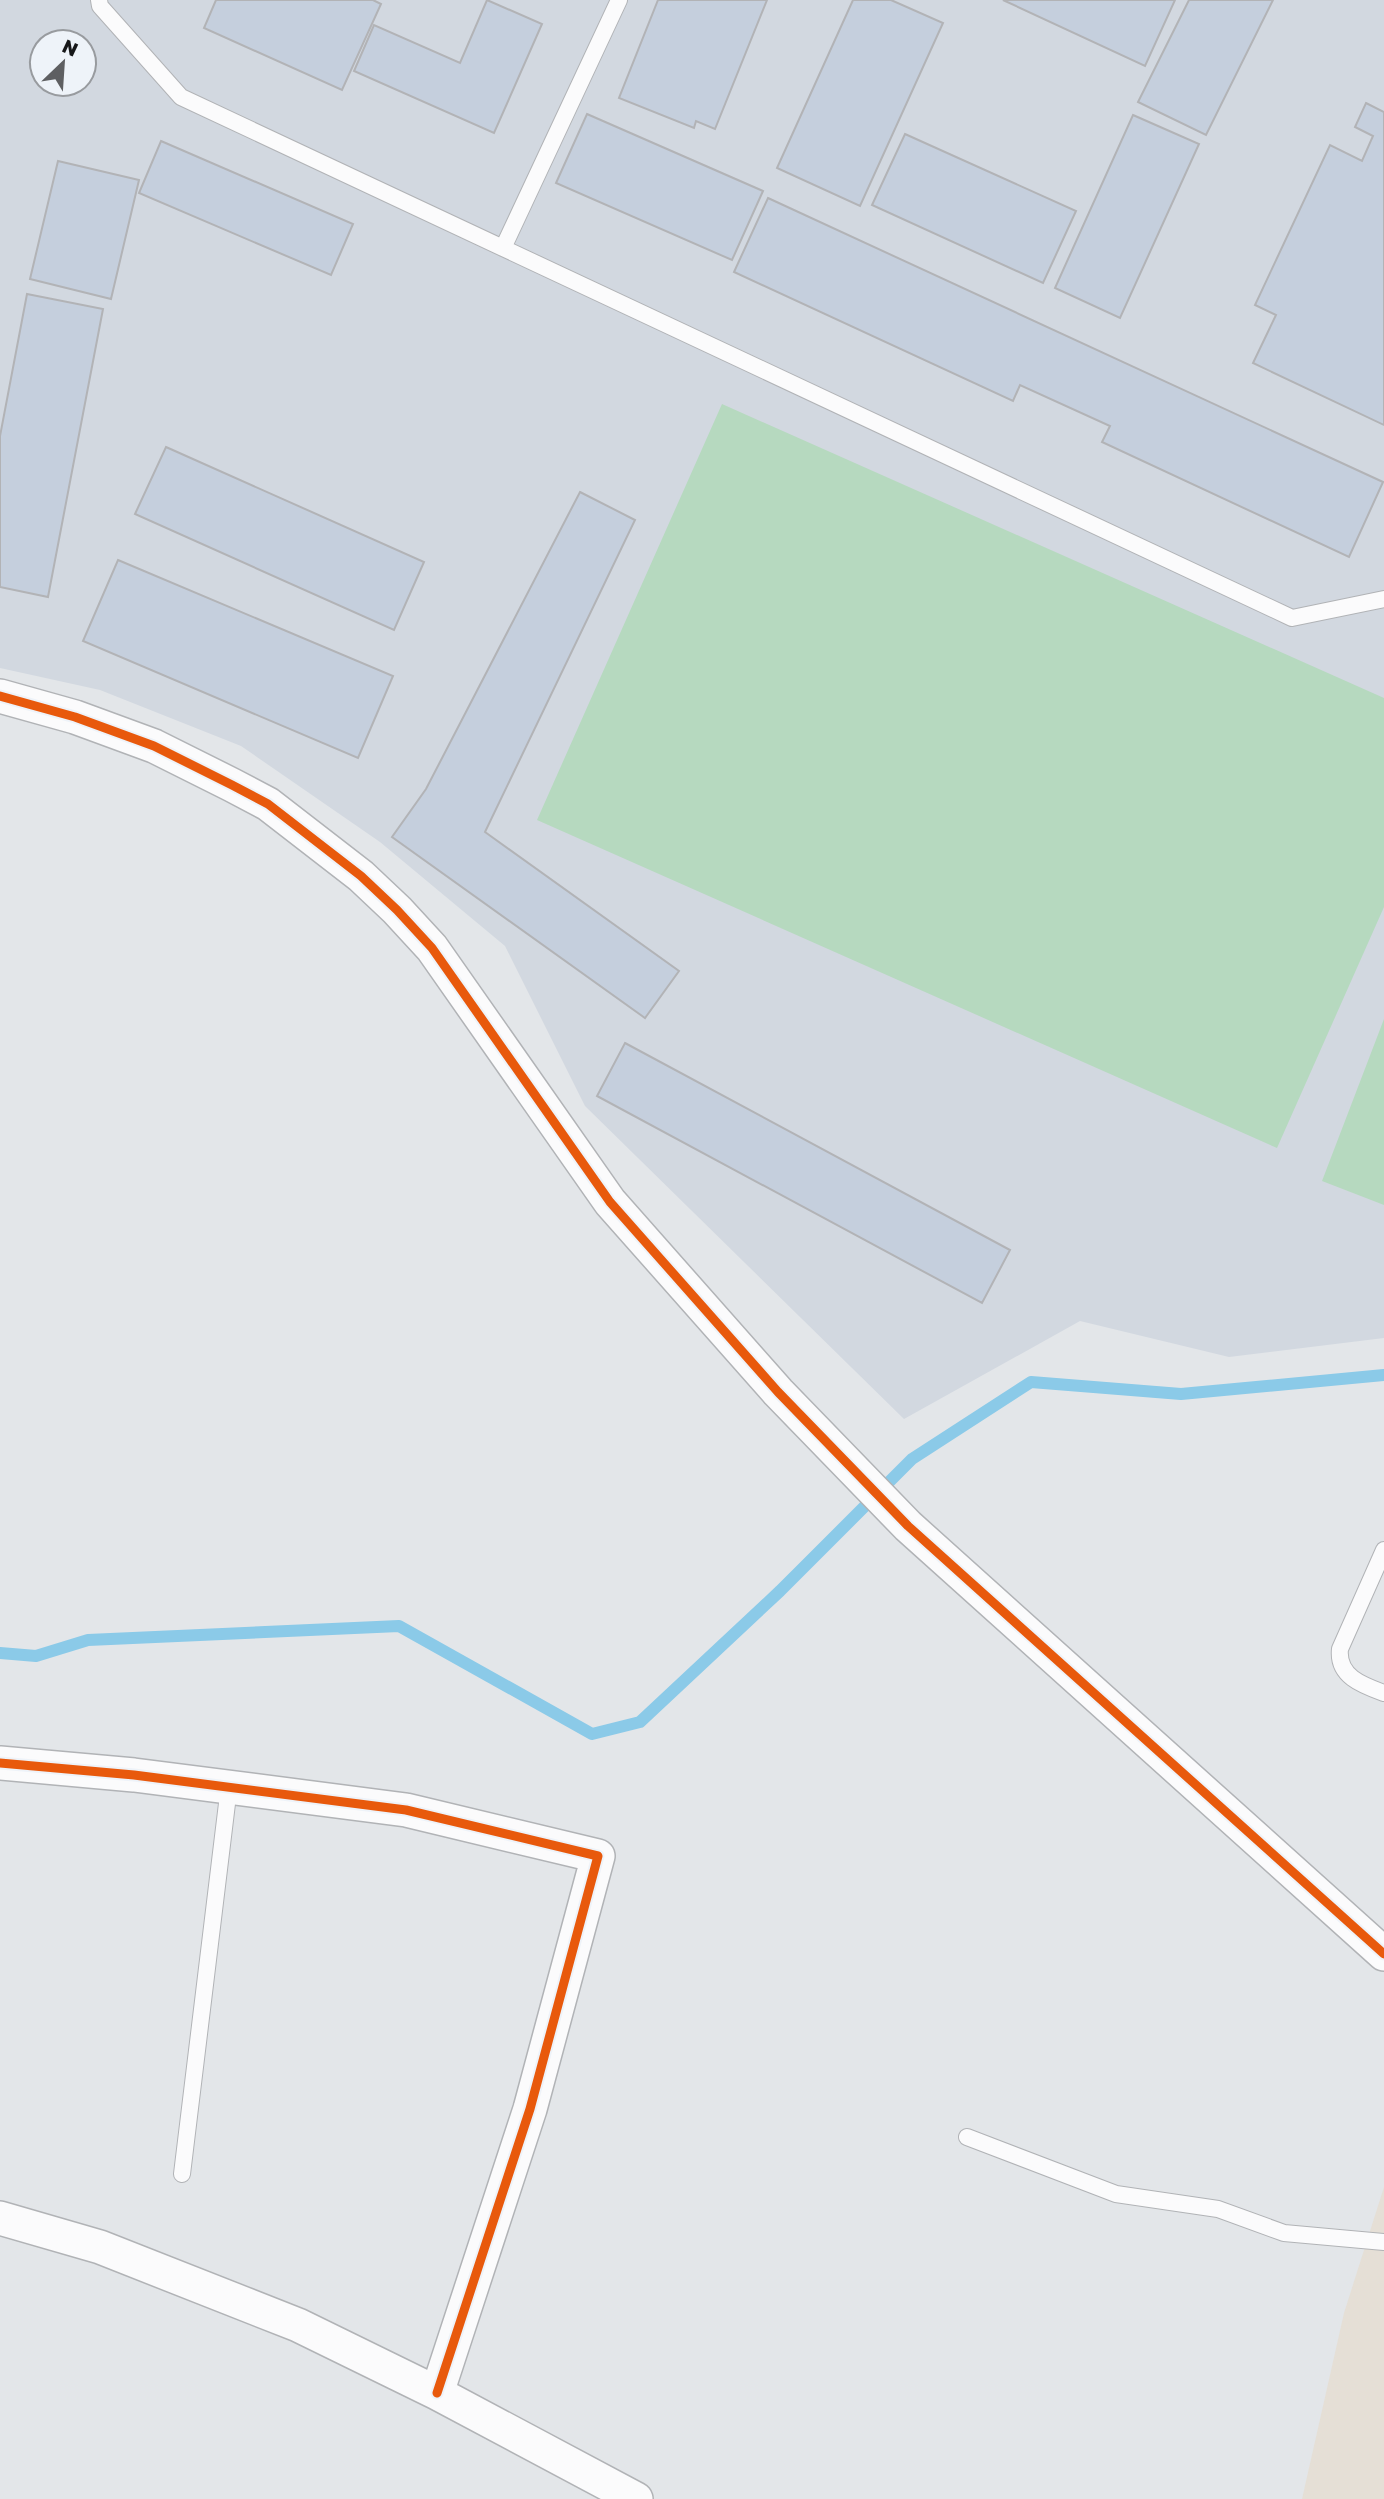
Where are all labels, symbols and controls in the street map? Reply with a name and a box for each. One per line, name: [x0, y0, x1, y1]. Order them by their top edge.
north arrow: [28, 28, 98, 98]
text: N: [59, 34, 82, 61]

